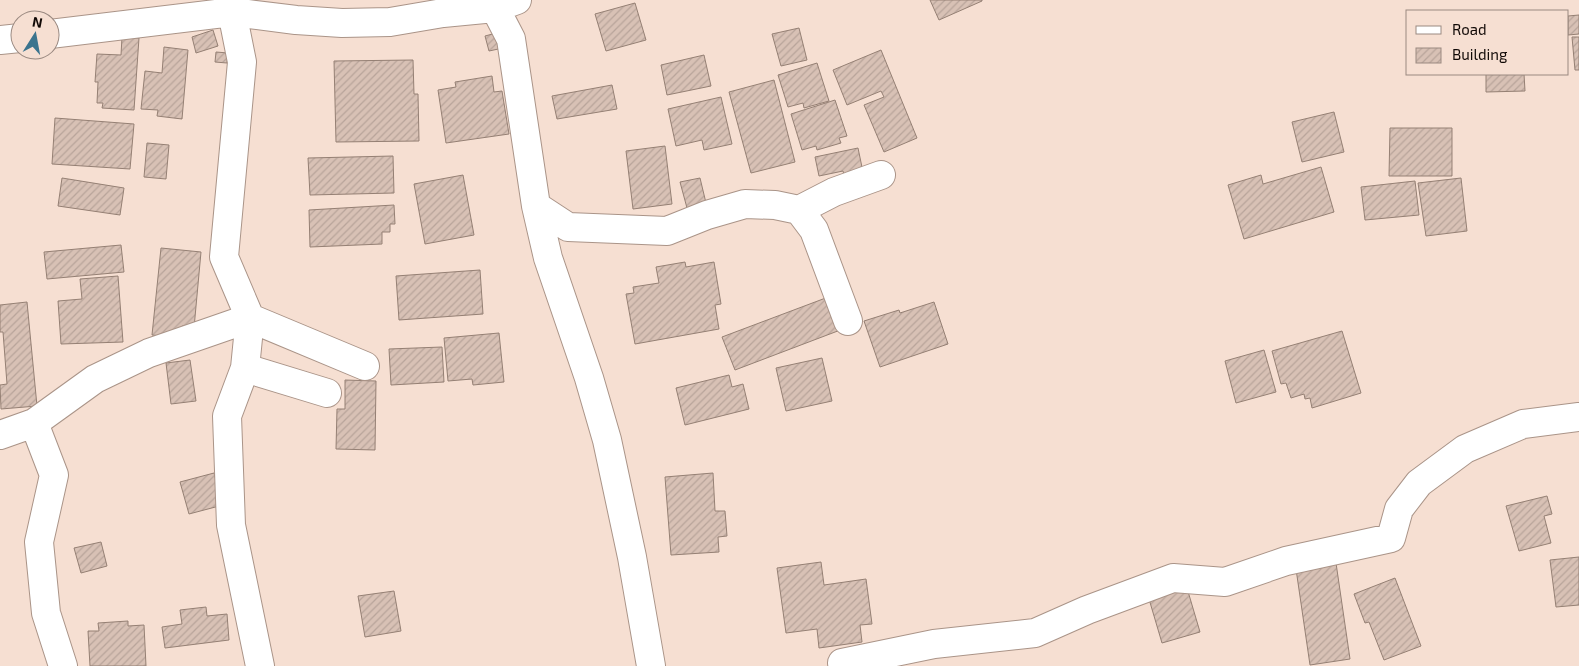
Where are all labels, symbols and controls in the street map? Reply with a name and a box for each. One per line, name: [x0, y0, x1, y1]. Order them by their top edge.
north arrow: [10, 10, 60, 60]
legend: [1406, 10, 1569, 75]
text: N: [31, 12, 44, 31]
text: Road: [1452, 20, 1487, 38]
text: Building: [1452, 45, 1508, 63]

